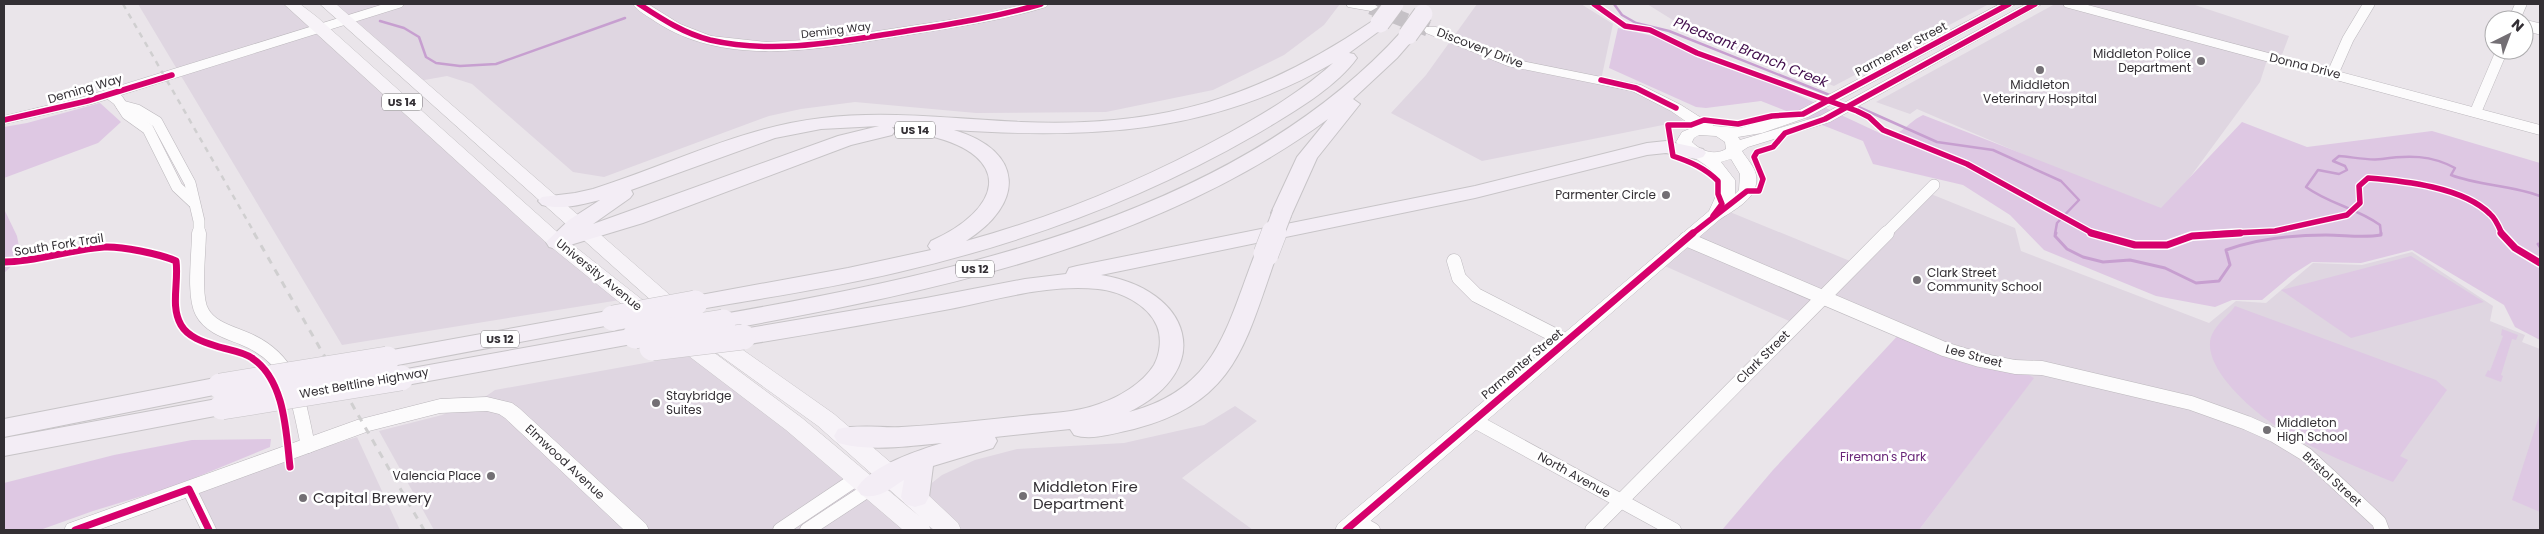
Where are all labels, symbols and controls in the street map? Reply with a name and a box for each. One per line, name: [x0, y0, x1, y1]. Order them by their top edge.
north arrow: [2484, 10, 2534, 60]
water label: Pheasant Branch Creek: [1671, 12, 1832, 92]
text: N: [2507, 14, 2528, 36]
street label: Parmenter Street: [1852, 17, 1950, 80]
street label: Deming Way: [800, 18, 873, 42]
street label: Discovery Drive: [1434, 23, 1526, 72]
place label: Middleton Police Department: [2093, 45, 2191, 76]
street label: Donna Drive: [2268, 48, 2343, 83]
marker: Middleton Police Department: [2195, 55, 2207, 67]
marker: Middleton Veterinary Hospital: [2034, 64, 2046, 76]
street label: Deming Way: [46, 70, 124, 107]
place label: Middleton Veterinary Hospital: [1983, 76, 2097, 107]
road number: US 14: [382, 94, 422, 110]
road number: US 14: [895, 122, 935, 138]
place label: Parmenter Circle: [1555, 186, 1656, 203]
marker: Parmenter Circle: [1660, 189, 1672, 201]
street label: South Fork Trail: [13, 229, 105, 260]
street label: University Avenue: [553, 235, 646, 315]
road number: US 12: [956, 260, 994, 278]
place label: Clark Street Community School: [1927, 264, 2042, 295]
marker: Clark Street Community School: [1911, 274, 1923, 286]
street label: Parmenter Street: [1477, 324, 1566, 403]
street label: Clark Street: [1732, 326, 1793, 387]
road number: US 12: [481, 330, 519, 348]
street label: Lee Street: [1944, 340, 2005, 371]
street label: West Beltline Highway: [298, 363, 430, 402]
place label: Staybridge Suites: [666, 387, 732, 418]
marker: Staybridge Suites: [650, 397, 662, 409]
place label: Middleton High School: [2277, 414, 2348, 445]
street label: Elmwood Avenue: [522, 420, 609, 503]
marker: Middleton High School: [2261, 424, 2273, 436]
street label: Bristol Street: [2299, 447, 2366, 510]
street label: North Avenue: [1535, 448, 1614, 502]
park label: Fireman's Park: [1840, 448, 1927, 465]
place label: Valencia Place: [392, 467, 481, 484]
marker: Valencia Place: [485, 470, 497, 482]
place label: Middleton Fire Department: [1033, 476, 1138, 514]
place label: Capital Brewery: [313, 487, 432, 508]
marker: Middleton Fire Department: [1017, 490, 1029, 502]
marker: Capital Brewery: [297, 492, 309, 504]

